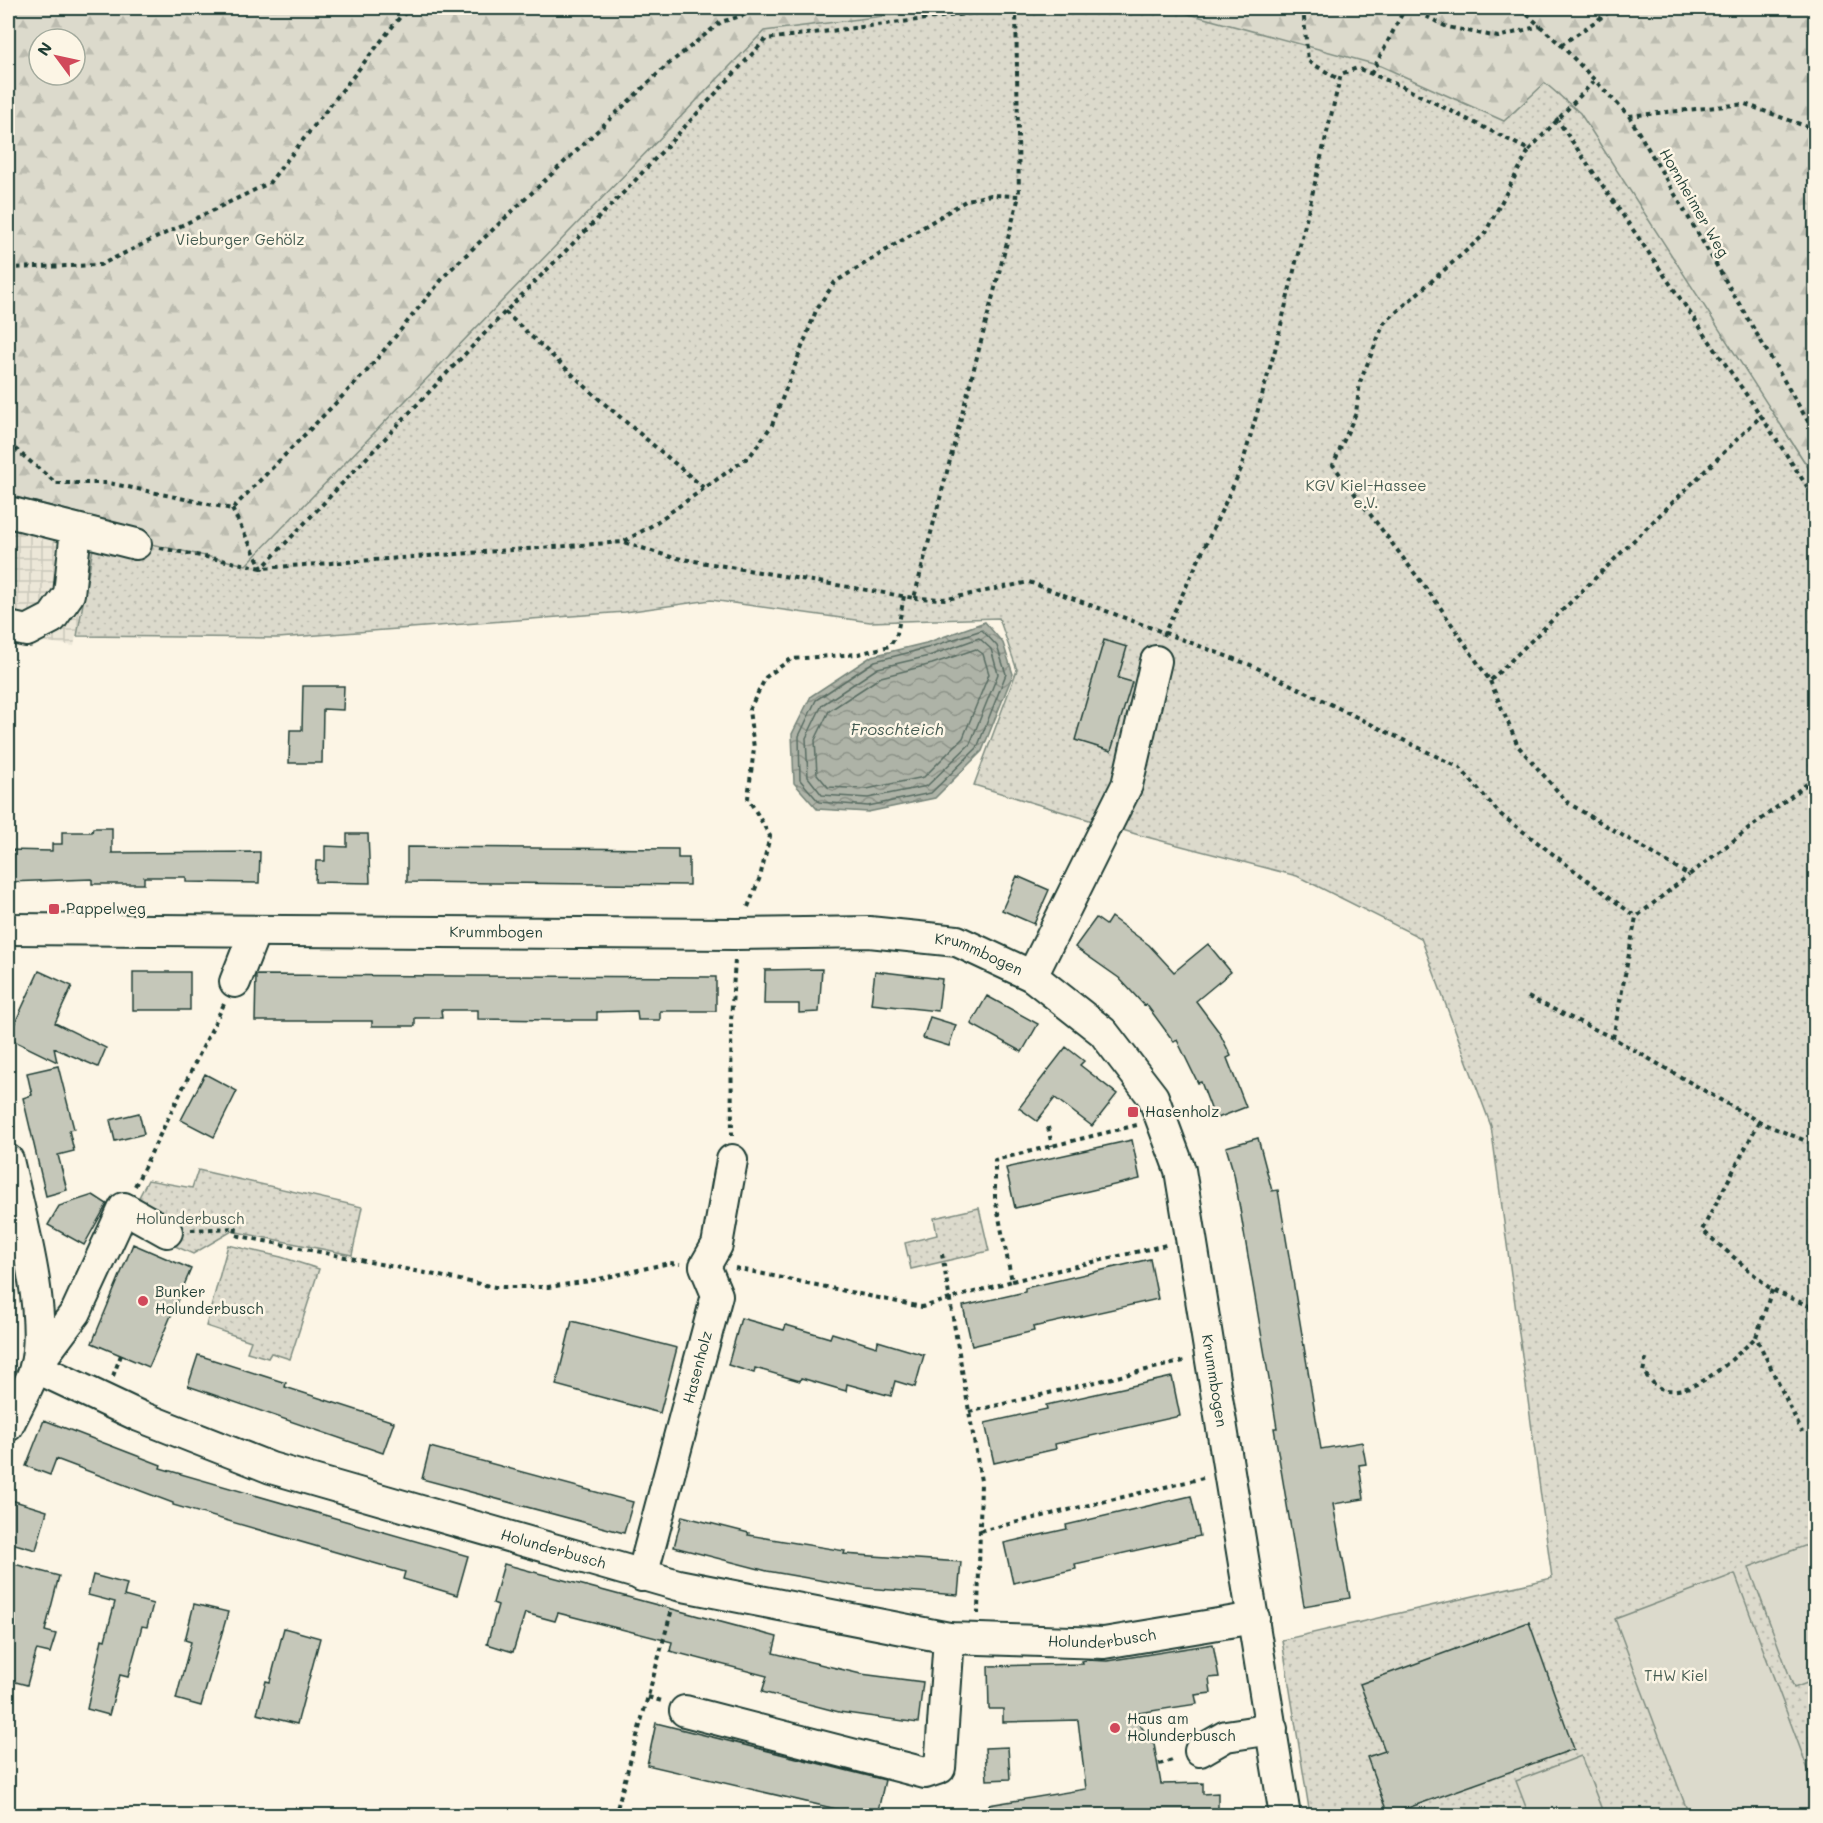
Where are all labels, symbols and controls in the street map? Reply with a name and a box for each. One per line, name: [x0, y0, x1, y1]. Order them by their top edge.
north arrow: [27, 27, 87, 87]
text: N: [32, 38, 56, 59]
street label: Hornheimer Weg: [1656, 144, 1734, 261]
park label: Vieburger Gehölz: [176, 229, 305, 249]
park label: KGV Kiel-Hassee e.V.: [1306, 475, 1426, 512]
water label: Froschteich: [851, 718, 943, 739]
place label: Pappelweg: [66, 898, 146, 918]
marker: Pappelweg: [47, 902, 61, 916]
street label: Krummbogen: [449, 921, 543, 942]
street label: Krummbogen: [934, 928, 1026, 979]
place label: Hasenholz: [1145, 1101, 1219, 1121]
marker: Hasenholz: [1126, 1105, 1140, 1119]
park label: Holunderbusch: [136, 1208, 244, 1228]
place label: Bunker Holunderbusch: [155, 1281, 264, 1318]
marker: Bunker Holunderbusch: [136, 1294, 150, 1308]
street label: Hasenholz: [677, 1329, 716, 1406]
street label: Krummbogen: [1198, 1333, 1233, 1428]
street label: Holunderbusch: [499, 1524, 609, 1573]
street label: Holunderbusch: [1048, 1624, 1157, 1652]
park label: THW Kiel: [1644, 1665, 1708, 1685]
place label: Haus am Holunderbusch: [1127, 1708, 1236, 1745]
marker: Haus am Holunderbusch: [1108, 1721, 1122, 1735]

